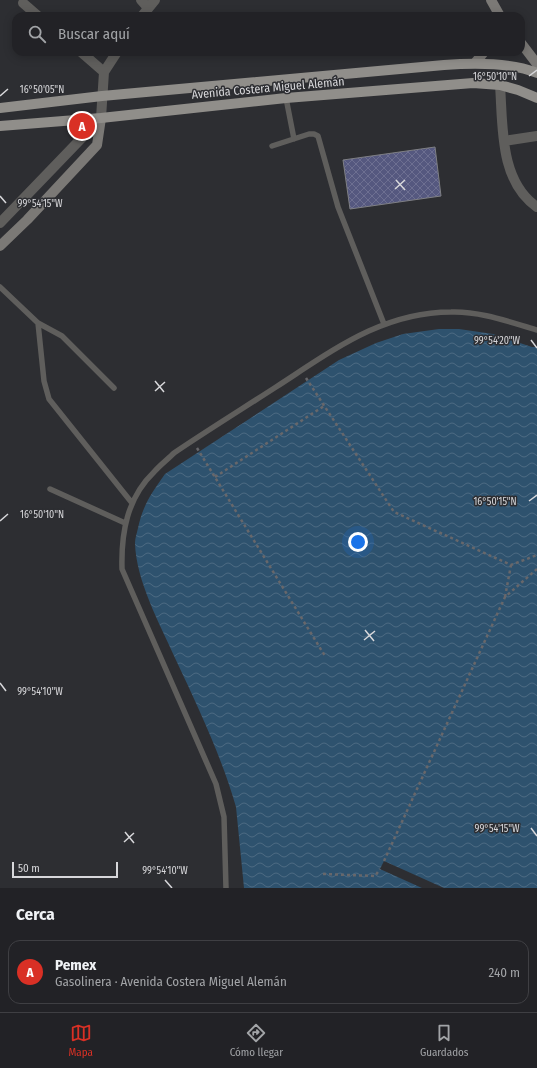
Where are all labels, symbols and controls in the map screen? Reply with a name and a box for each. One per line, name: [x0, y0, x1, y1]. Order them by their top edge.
search box: [12, 12, 525, 56]
icon: search: [26, 23, 48, 45]
text: Buscar aquí: [58, 25, 130, 43]
text: 16°50'10"N: [473, 71, 517, 83]
street label: Avenida Costera Miguel Alemán: [191, 74, 345, 102]
text: 16°50'05"N: [20, 84, 64, 96]
pin: A: [69, 111, 95, 141]
text: 99°54'15"W: [18, 198, 63, 210]
text: 99°54'20"W: [474, 335, 521, 347]
text: 16°50'15"N: [473, 496, 517, 508]
text: 16°50'10"N: [20, 509, 64, 521]
your location: [348, 532, 368, 552]
text: 99°54'10"W: [17, 686, 63, 698]
text: 99°54'15"W: [475, 823, 520, 835]
scale bar: [12, 860, 118, 879]
text: 50 m: [18, 862, 40, 875]
text: 99°54'10"W: [142, 865, 188, 877]
text: Cerca: [16, 904, 55, 925]
text: Pemex: [55, 956, 96, 974]
text: A: [26, 965, 34, 980]
text: 240 m: [488, 965, 520, 980]
text: Gasolinera · Avenida Costera Miguel Alemán: [55, 974, 287, 989]
tab: Mapa: [68, 1022, 93, 1059]
tab: Cómo llegar: [230, 1022, 283, 1059]
tab: Guardados: [420, 1022, 469, 1059]

